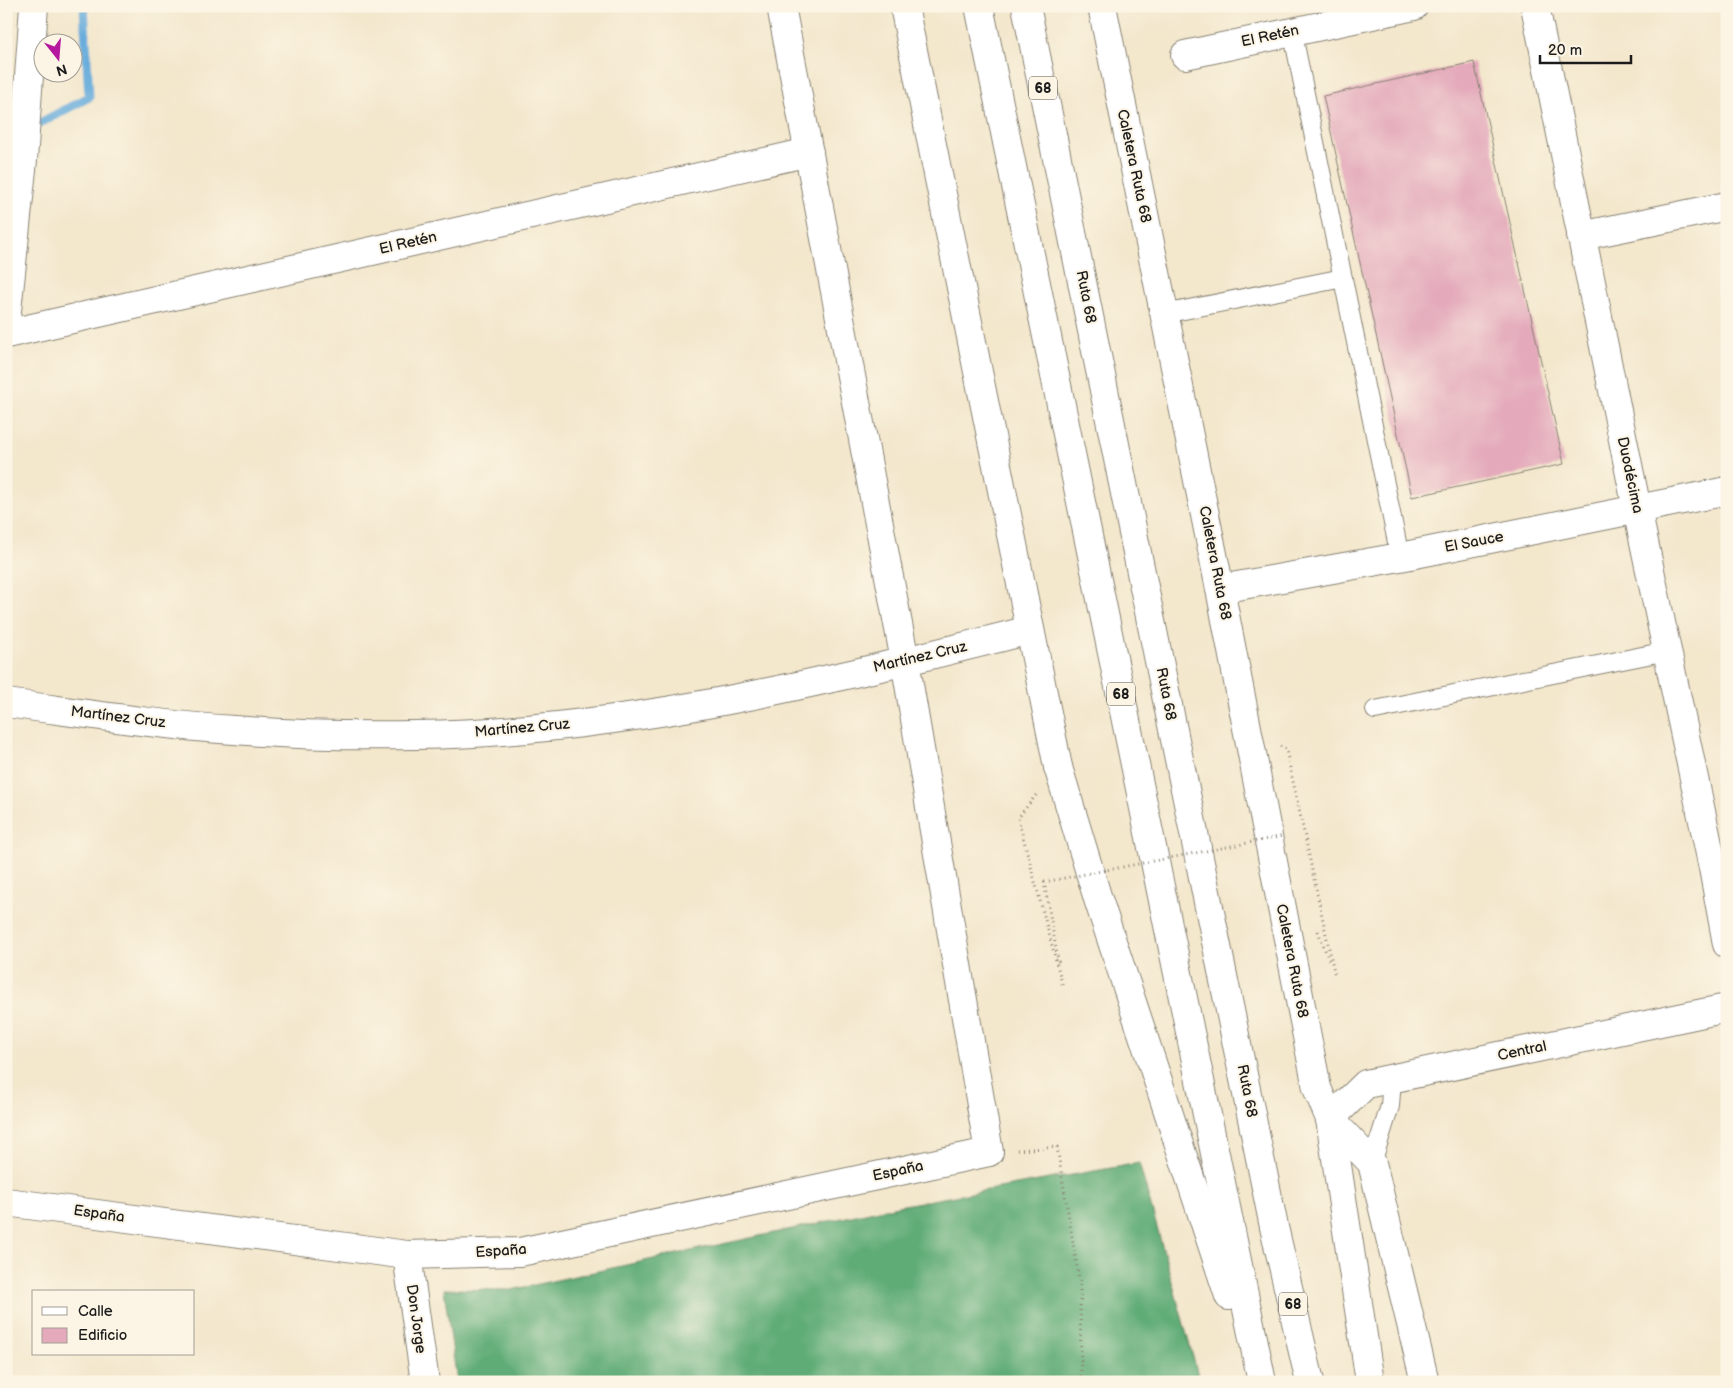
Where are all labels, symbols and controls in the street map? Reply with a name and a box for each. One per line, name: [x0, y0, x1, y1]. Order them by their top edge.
street label: El Retén: [1239, 21, 1301, 51]
north arrow: [32, 32, 82, 82]
scale bar: [1540, 32, 1632, 64]
text: 20 m: [1548, 41, 1582, 60]
text: N: [54, 60, 69, 80]
road number: 68: [1029, 76, 1057, 100]
street label: Caletera Ruta 68: [1113, 107, 1155, 225]
street label: El Retén: [377, 227, 439, 259]
street label: Ruta 68: [1072, 269, 1100, 325]
street label: Duodécima: [1613, 435, 1647, 515]
street label: Caletera Ruta 68: [1195, 504, 1235, 622]
street label: El Sauce: [1443, 527, 1505, 557]
street label: Martínez Cruz: [871, 637, 969, 677]
street label: Ruta 68: [1152, 666, 1180, 722]
road number: 68: [1107, 682, 1135, 706]
street label: Martínez Cruz: [70, 702, 167, 732]
street label: Martínez Cruz: [474, 714, 571, 742]
street label: Caletera Ruta 68: [1272, 902, 1312, 1020]
street label: Central: [1496, 1037, 1548, 1065]
street label: Ruta 68: [1233, 1063, 1261, 1119]
street label: España: [871, 1156, 925, 1186]
street label: España: [72, 1201, 126, 1227]
street label: España: [475, 1240, 527, 1262]
street label: Don Jorge: [402, 1283, 430, 1355]
legend: [32, 1290, 195, 1356]
road number: 68: [1279, 1292, 1307, 1316]
text: Calle: [78, 1302, 113, 1321]
text: Edificio: [78, 1326, 127, 1345]

